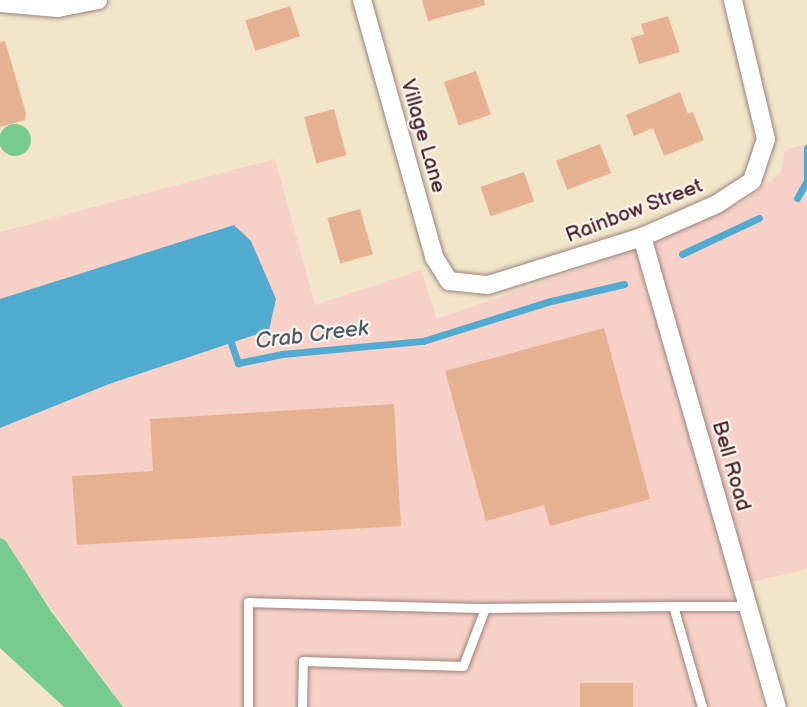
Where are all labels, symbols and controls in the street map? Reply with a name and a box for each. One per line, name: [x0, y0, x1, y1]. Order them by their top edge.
street label: Village Lane: [395, 76, 451, 196]
street label: Rainbow Street: [562, 173, 706, 249]
water label: Crab Creek: [254, 315, 370, 355]
street label: Bell Road: [706, 418, 756, 514]

